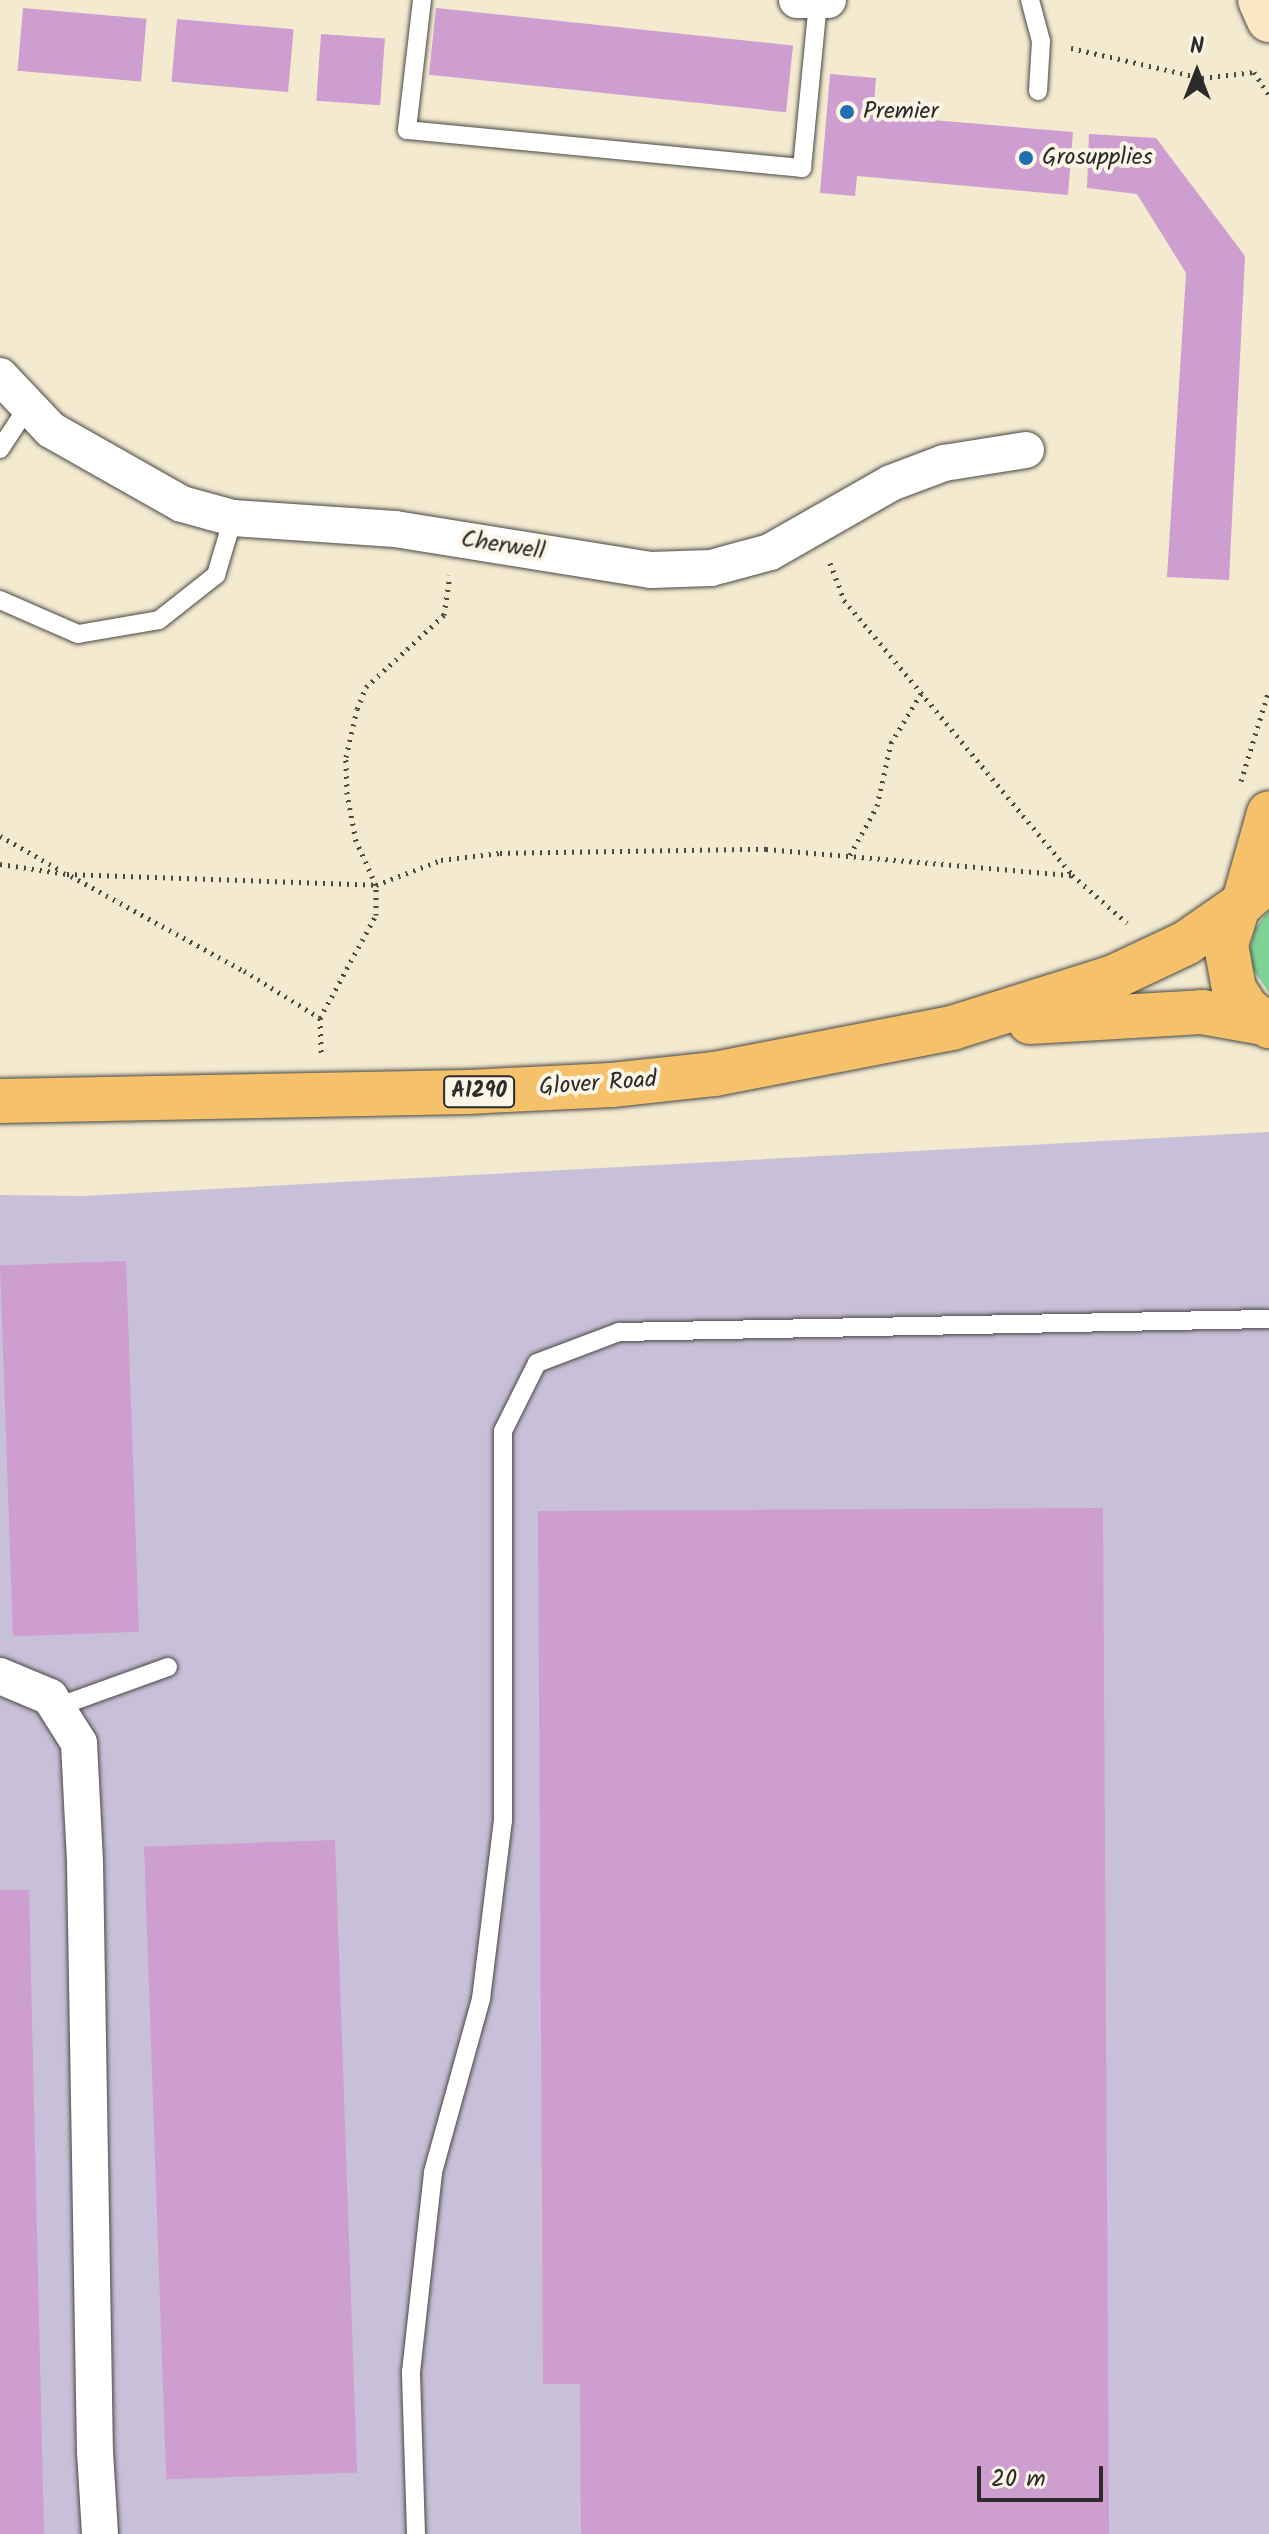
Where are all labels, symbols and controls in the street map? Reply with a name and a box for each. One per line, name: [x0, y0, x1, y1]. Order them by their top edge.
text: N: [1190, 30, 1204, 65]
north arrow: [1157, 32, 1237, 112]
place label: Premier: [863, 98, 938, 126]
marker: Premier: [838, 103, 856, 121]
place label: Grosupplies: [1042, 144, 1153, 172]
marker: Grosupplies: [1017, 149, 1035, 167]
street label: Cherwell: [459, 525, 547, 567]
street label: Glover Road: [538, 1066, 658, 1102]
road number: A1290: [443, 1074, 515, 1110]
scale bar: [981, 2450, 1107, 2500]
text: 20 m: [991, 2460, 1046, 2499]

